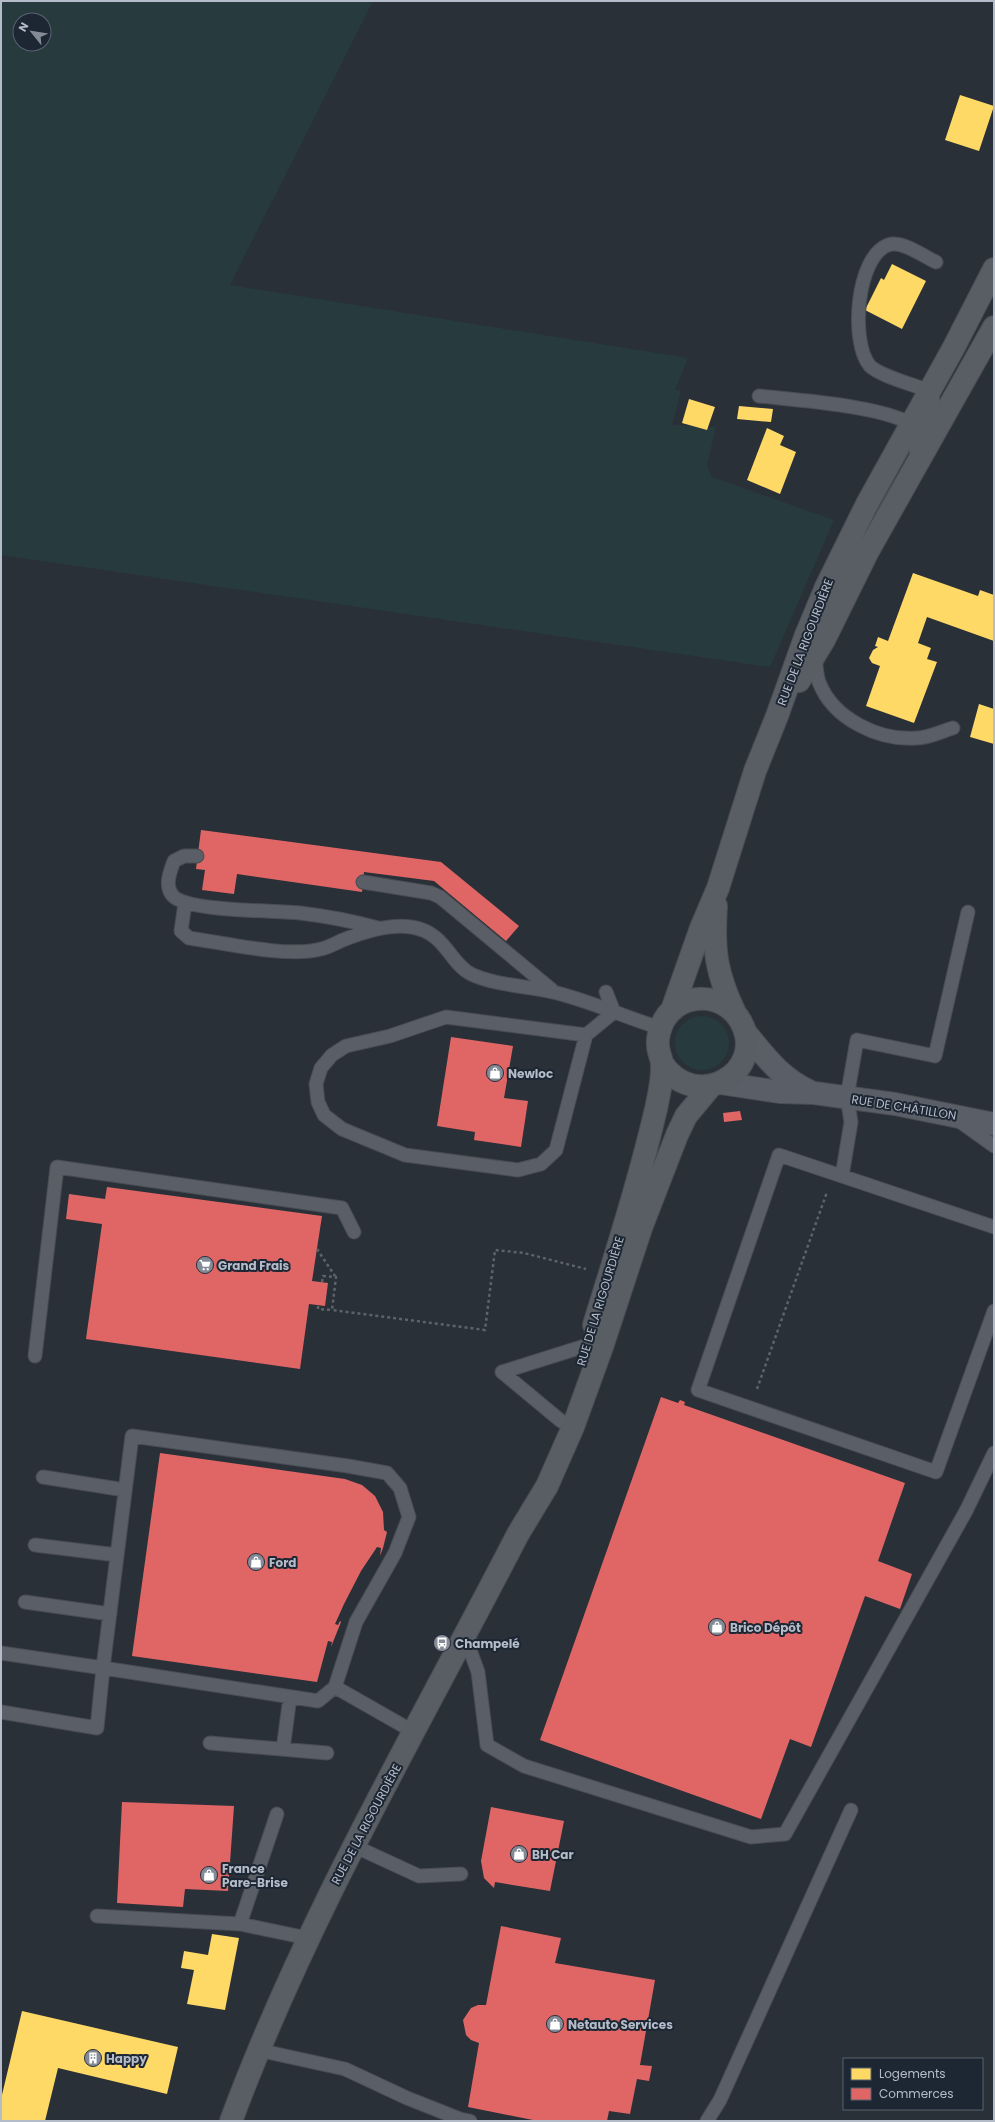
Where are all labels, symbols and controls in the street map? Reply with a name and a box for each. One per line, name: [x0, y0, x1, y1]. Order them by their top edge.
north arrow: [12, 12, 52, 52]
text: N: [14, 19, 32, 35]
street label: RUE DE LA RIGOURDIÈRE: [773, 576, 837, 708]
shop icon: Newloc: [485, 1063, 505, 1083]
place label: Newloc: [508, 1065, 553, 1082]
street label: RUE DE CHÂTILLON: [850, 1090, 958, 1124]
street label: RUE DE LA RIGOURDIÈRE: [572, 1234, 628, 1368]
supermarket icon: Grand Frais: [195, 1255, 215, 1275]
place label: Grand Frais: [218, 1257, 290, 1274]
shop icon: Ford: [246, 1552, 266, 1572]
place label: Ford: [269, 1554, 297, 1571]
shop icon: Brico Dépôt: [707, 1617, 727, 1637]
place label: Brico Dépôt: [730, 1619, 801, 1636]
bus stop icon: Champelé: [432, 1633, 452, 1653]
place label: Champelé: [455, 1635, 520, 1652]
street label: RUE DE LA RIGOURDIÈRE: [327, 1761, 405, 1887]
shop icon: BH Car: [509, 1844, 529, 1864]
place label: BH Car: [532, 1846, 574, 1863]
place label: France Pare-Brise: [222, 1860, 288, 1891]
shop icon: France Pare-Brise: [199, 1865, 219, 1885]
shop icon: Netauto Services: [545, 2014, 565, 2034]
place label: Netauto Services: [568, 2016, 673, 2033]
building icon: Happy: [83, 2048, 103, 2068]
place label: Happy: [106, 2050, 147, 2067]
legend: [843, 2058, 983, 2110]
text: Logements: [879, 2065, 946, 2082]
text: Commerces: [879, 2085, 954, 2102]

